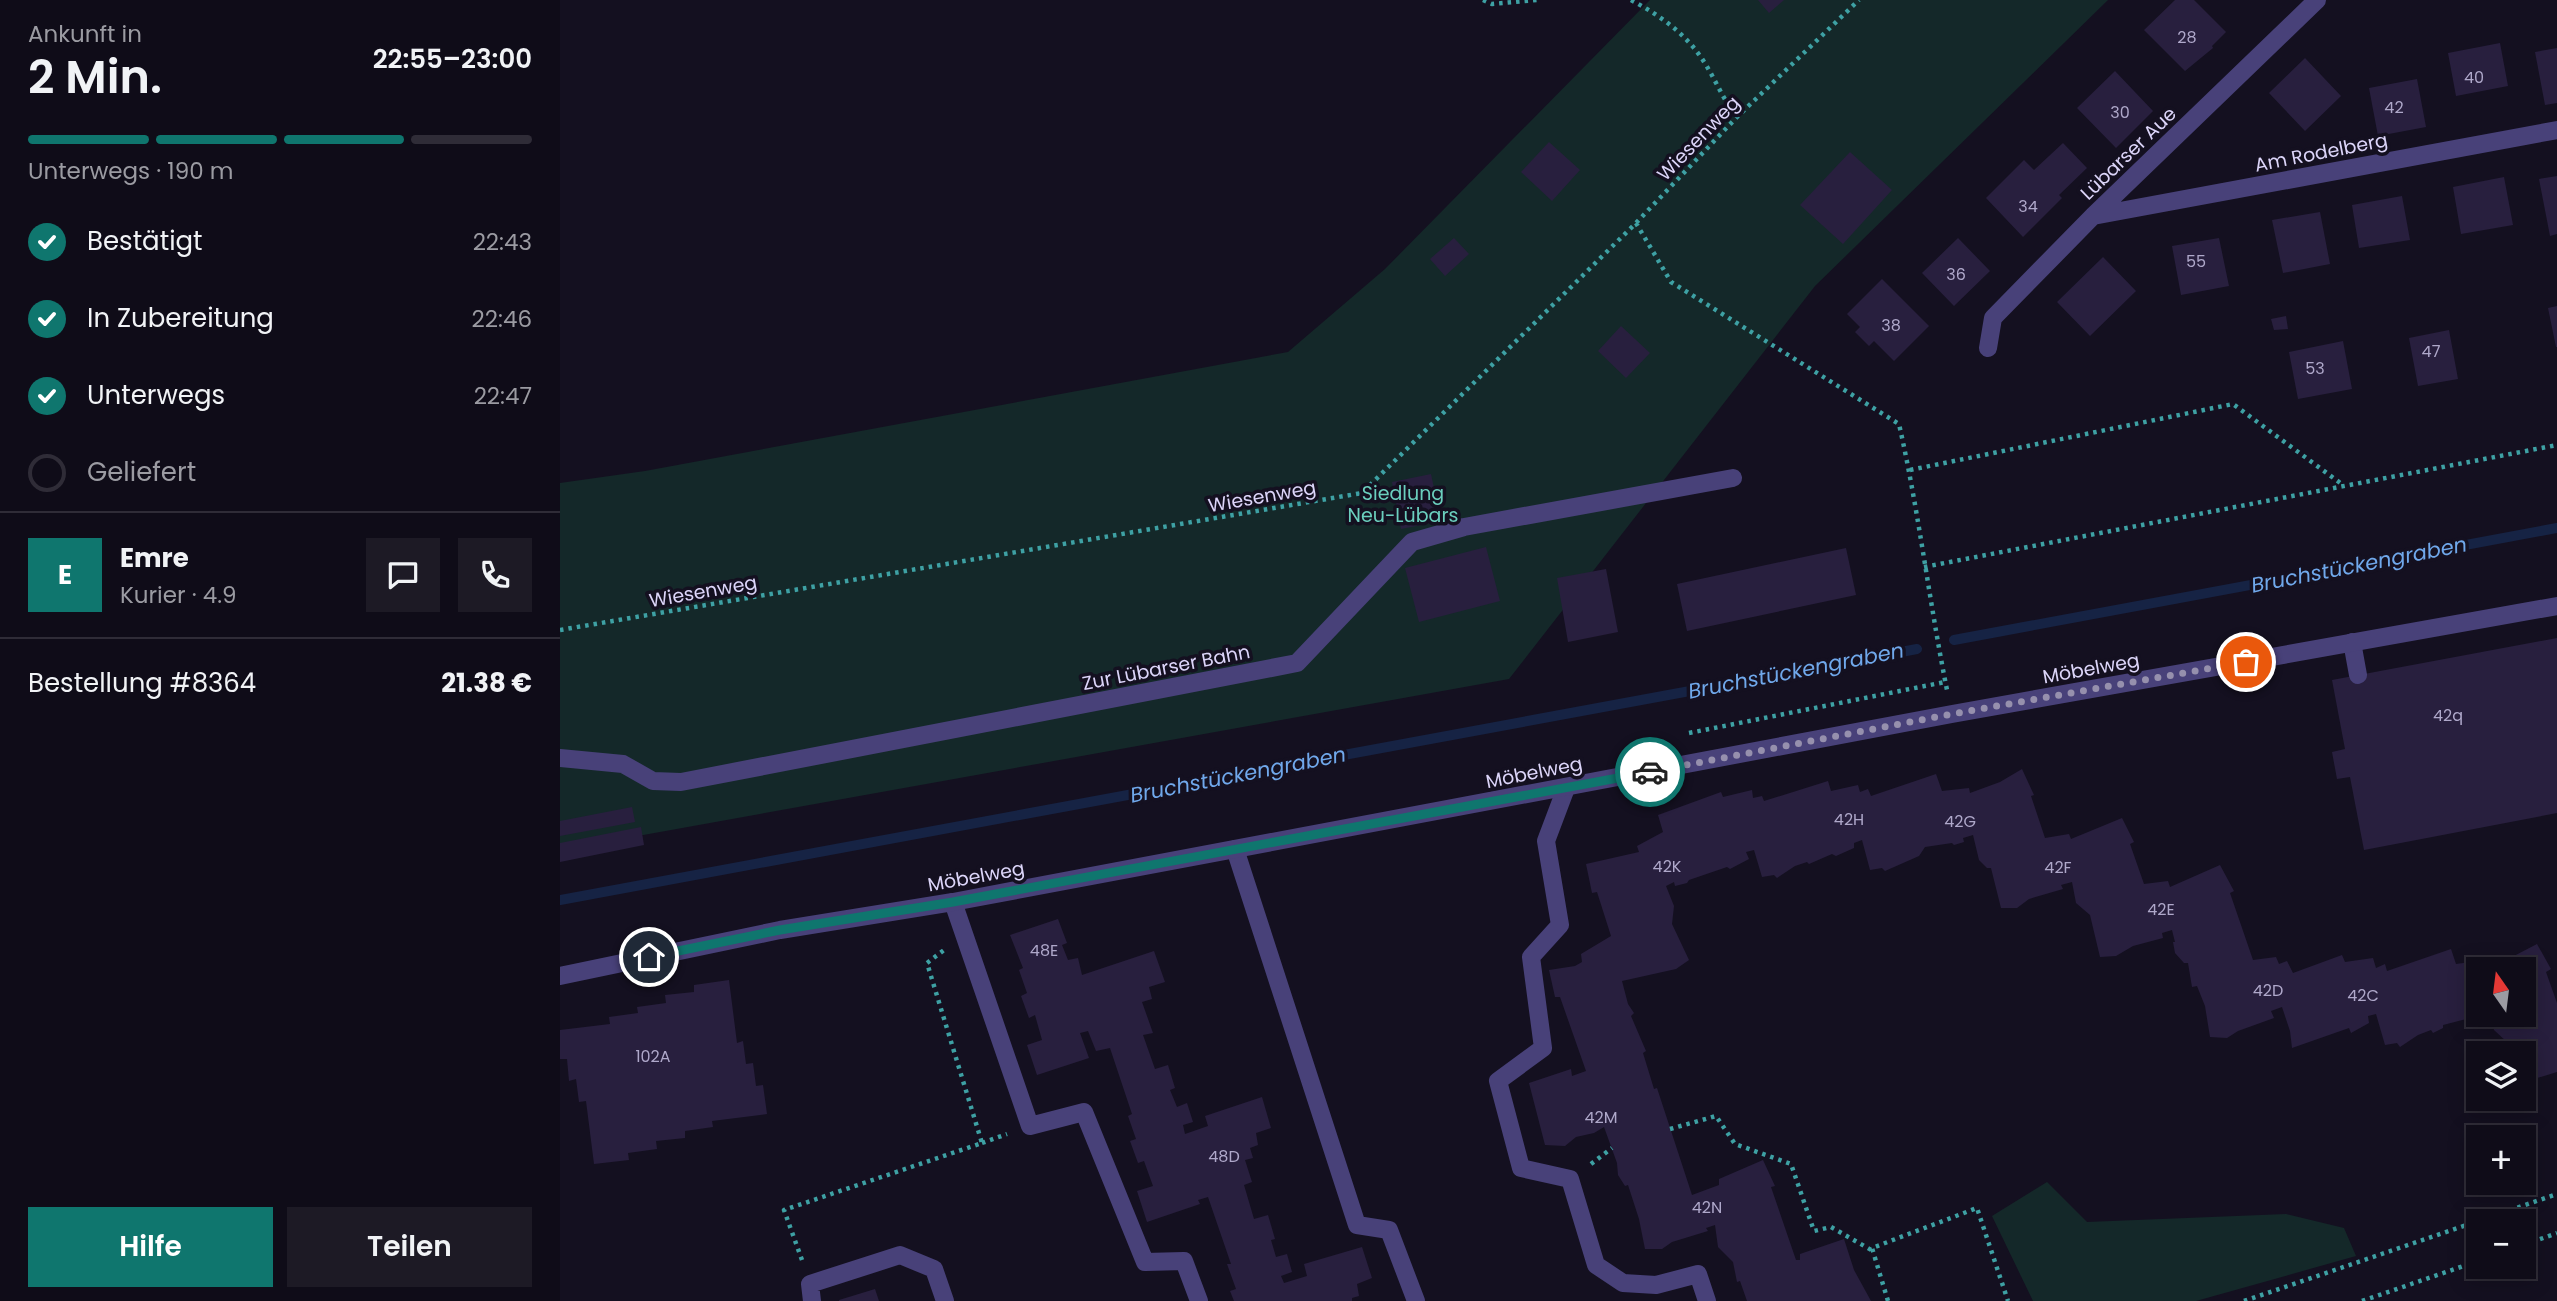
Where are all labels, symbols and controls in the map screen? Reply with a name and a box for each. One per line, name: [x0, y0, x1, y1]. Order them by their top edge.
text: Ankunft in: [28, 18, 142, 50]
house number: 28: [2177, 26, 2197, 49]
text: 22:55–23:00: [373, 41, 532, 77]
text: 2 Min.: [28, 45, 162, 109]
house number: 40: [2464, 66, 2484, 89]
street label: Wiesenweg: [1651, 90, 1746, 187]
house number: 42: [2384, 96, 2404, 119]
street label: Lübarser Aue: [2074, 101, 2182, 206]
house number: 30: [2110, 101, 2130, 124]
street label: Am Rodelberg: [2252, 126, 2390, 179]
text: Unterwegs · 190 m: [28, 155, 233, 187]
house number: 34: [2018, 195, 2038, 218]
icon: check: [28, 223, 66, 261]
text: Bestätigt: [87, 223, 203, 259]
text: 22:43: [473, 226, 532, 258]
house number: 55: [2186, 250, 2206, 273]
house number: 36: [1946, 263, 1966, 286]
icon: check: [28, 300, 66, 338]
text: In Zubereitung: [87, 300, 274, 336]
text: 22:46: [472, 303, 532, 335]
house number: 38: [1881, 314, 1901, 337]
house number: 47: [2422, 340, 2441, 363]
house number: 53: [2305, 357, 2325, 380]
icon: check: [28, 377, 66, 415]
text: Unterwegs: [87, 377, 225, 413]
text: 22:47: [474, 380, 532, 412]
text: Geliefert: [87, 454, 196, 490]
street label: Wiesenweg: [1206, 474, 1318, 519]
park label: Siedlung Neu-Lübars: [1348, 480, 1458, 529]
water label: Bruchstückengraben: [2249, 529, 2469, 600]
button: chat: [366, 538, 440, 612]
button: phone: [458, 538, 532, 612]
text: Emre: [120, 540, 189, 576]
text: E: [58, 557, 72, 593]
street label: Wiesenweg: [647, 569, 759, 614]
text: Kurier · 4.9: [120, 579, 237, 611]
pin: [2216, 632, 2276, 692]
water label: Bruchstückengraben: [1686, 635, 1906, 706]
street label: Zur Lübarser Bahn: [1080, 638, 1252, 697]
icon: bag: [2227, 643, 2265, 681]
street label: Möbelweg: [2040, 647, 2142, 690]
text: Bestellung #8364: [28, 665, 256, 701]
text: 21.38 €: [441, 665, 532, 701]
house number: 42q: [2433, 704, 2463, 727]
courier: [1615, 737, 1685, 807]
water label: Bruchstückengraben: [1128, 739, 1348, 810]
street label: Möbelweg: [1483, 750, 1585, 795]
icon: car: [1631, 753, 1669, 791]
house number: 42H: [1834, 808, 1864, 831]
house number: 42G: [1944, 810, 1976, 833]
street label: Möbelweg: [925, 855, 1027, 898]
house number: 42K: [1653, 855, 1682, 878]
house number: 42F: [2044, 856, 2072, 879]
house number: 42E: [2147, 898, 2175, 921]
pin: [619, 927, 679, 987]
icon: home: [630, 938, 668, 976]
house number: 48E: [1030, 939, 1058, 962]
north arrow: [2466, 957, 2536, 1027]
map controls: [2466, 957, 2536, 1279]
house number: 42D: [2253, 979, 2283, 1002]
house number: 42C: [2347, 984, 2379, 1007]
button: layers: [2466, 1041, 2536, 1111]
house number: 102A: [635, 1045, 671, 1068]
house number: 42M: [1584, 1106, 1618, 1129]
button: +: [2466, 1125, 2536, 1195]
house number: 48D: [1208, 1145, 1240, 1168]
house number: 42N: [1692, 1196, 1722, 1219]
button: Hilfe: [28, 1207, 273, 1287]
button: Teilen: [287, 1207, 532, 1287]
button: −: [2466, 1209, 2536, 1279]

